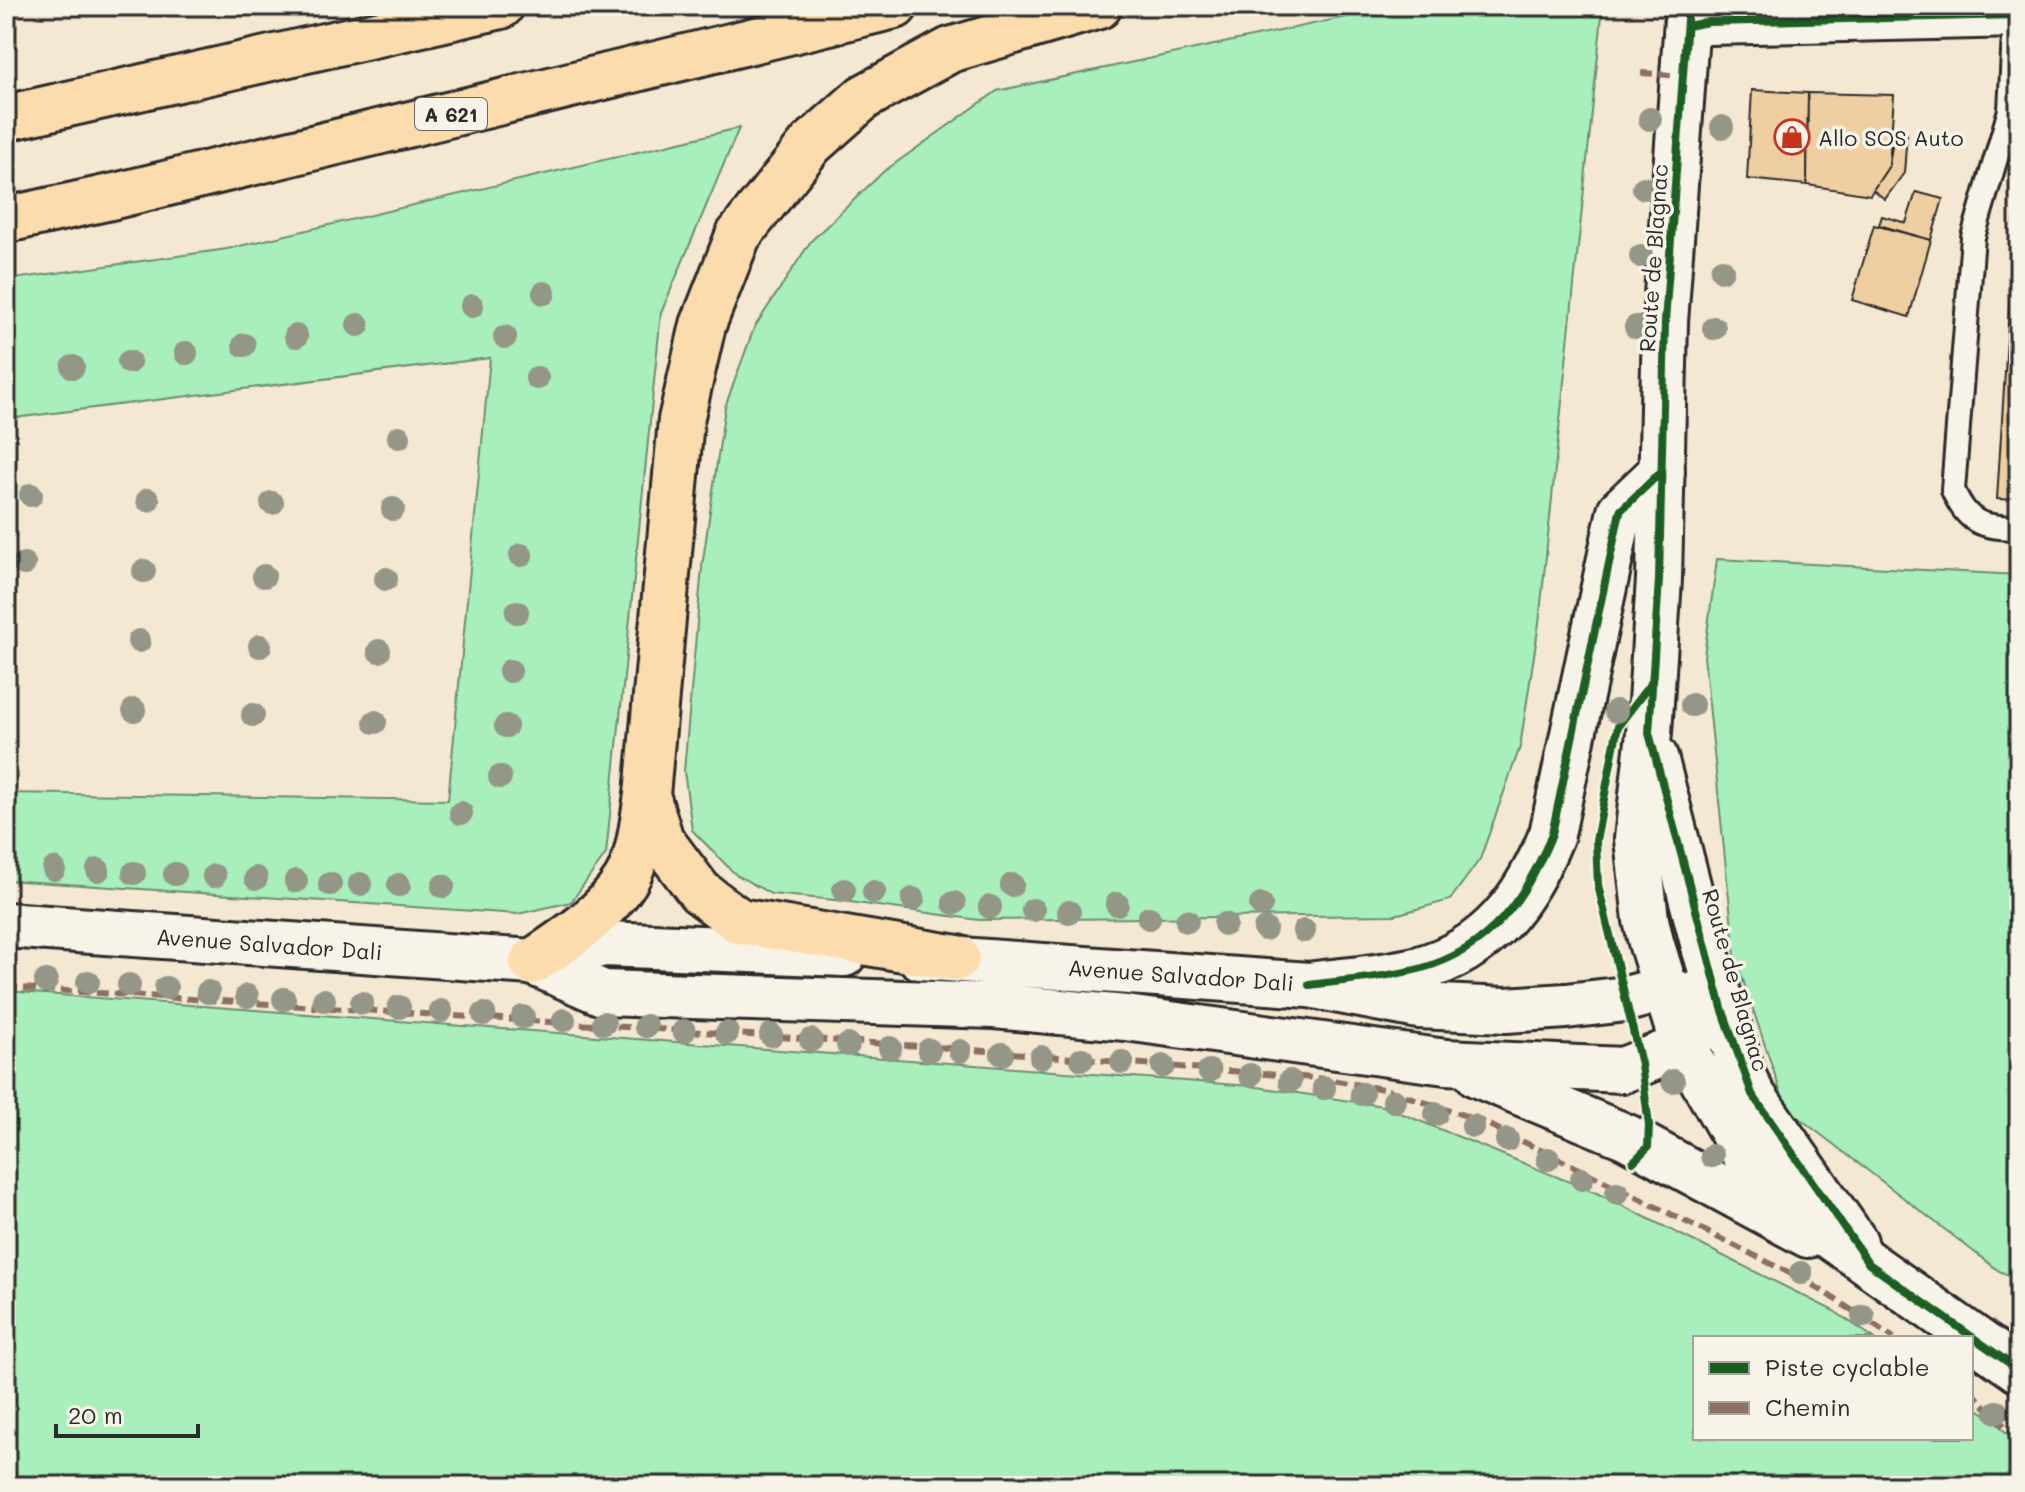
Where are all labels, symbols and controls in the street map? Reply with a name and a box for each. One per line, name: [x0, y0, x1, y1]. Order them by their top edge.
road number: A 621: [415, 98, 487, 130]
shop icon: Allo SOS Auto: [1773, 118, 1811, 156]
place label: Allo SOS Auto: [1818, 123, 1964, 152]
street label: Route de Blagnac: [1632, 163, 1674, 353]
street label: Route de Blagnac: [1696, 885, 1776, 1075]
street label: Avenue Salvador Dali: [155, 921, 383, 966]
street label: Avenue Salvador Dali: [1067, 953, 1295, 997]
legend: [1693, 1336, 1973, 1440]
text: Piste cyclable: [1765, 1351, 1930, 1382]
scale bar: [56, 1388, 198, 1438]
text: Chemin: [1765, 1391, 1850, 1422]
text: 20 m: [68, 1399, 123, 1430]

